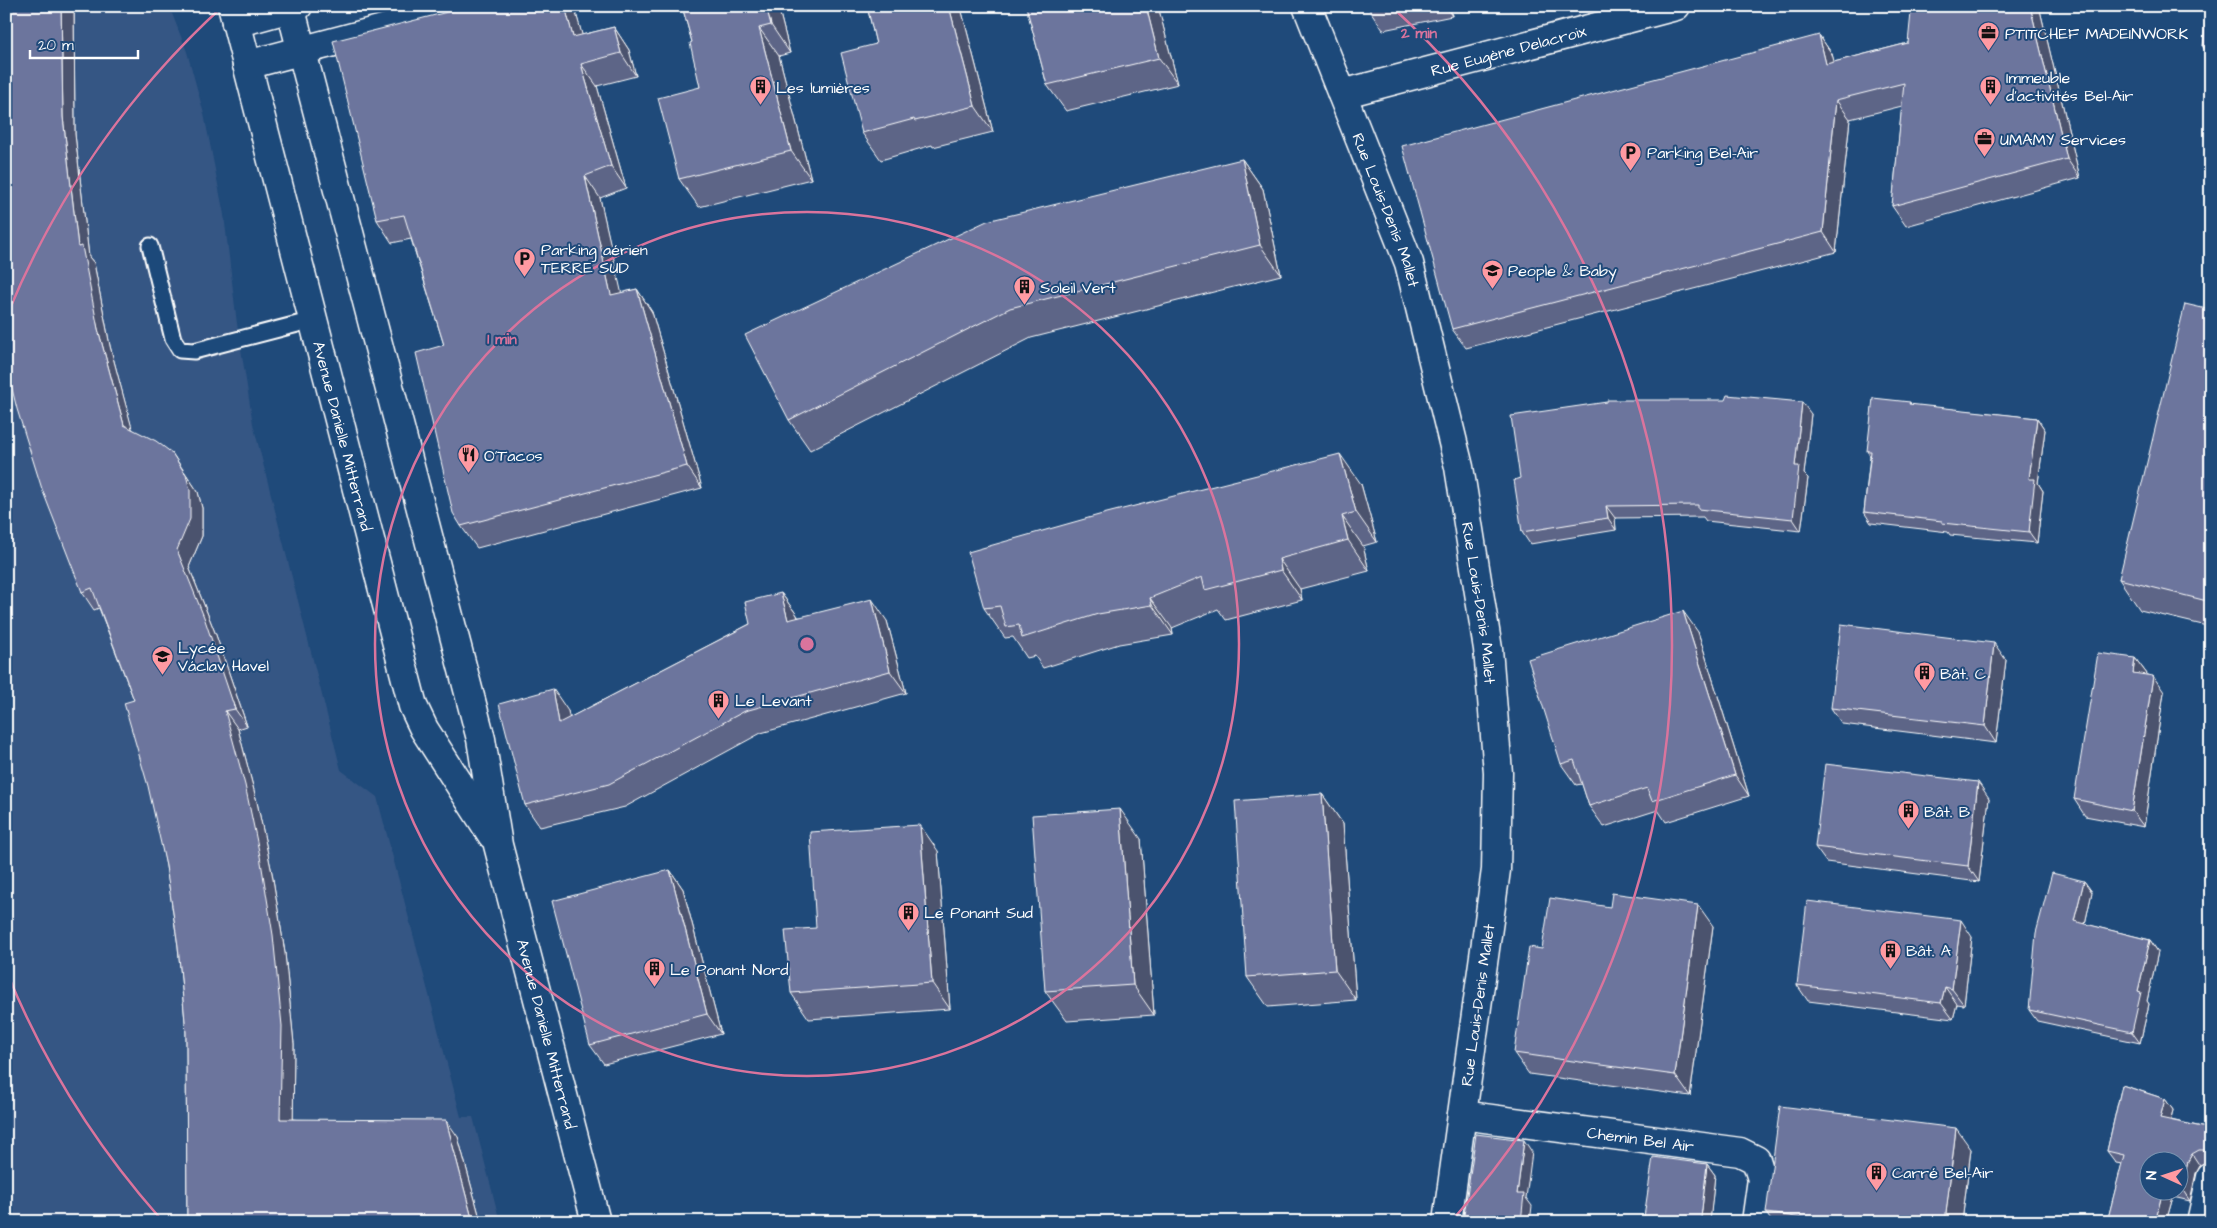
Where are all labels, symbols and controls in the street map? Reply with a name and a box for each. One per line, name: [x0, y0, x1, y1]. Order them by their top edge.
street label: Rue Eugène Delacroix: [1429, 20, 1589, 82]
office icon: PTITCHEF MADEINWORK: [1977, 21, 2001, 52]
text: 2 min: [1400, 23, 1438, 44]
place label: PTITCHEF MADEINWORK: [2005, 23, 2188, 45]
scale bar: [30, 28, 138, 60]
text: 20 m: [38, 35, 74, 56]
place label: Immeuble d'activités Bel-Air: [2006, 67, 2133, 107]
building icon: Immeuble d'activités Bel-Air: [1978, 74, 2002, 105]
building icon: Les lumières: [748, 75, 772, 106]
place label: Les lumières: [776, 77, 870, 99]
office icon: UMAMY Services: [1972, 127, 1996, 158]
place label: UMAMY Services: [2000, 129, 2126, 151]
street label: Rue Louis-Denis Mallet: [1346, 130, 1425, 290]
parking icon: Parking Bel-Air: [1619, 140, 1643, 171]
place label: Parking Bel-Air: [1647, 142, 1758, 165]
place label: Parking aérien TERRE SUD: [541, 239, 648, 279]
parking icon: Parking aérien TERRE SUD: [513, 246, 537, 277]
school or university icon: People & Baby: [1480, 258, 1504, 289]
place label: People & Baby: [1508, 260, 1617, 283]
building icon: Soleil Vert: [1012, 275, 1036, 306]
place label: Soleil Vert: [1040, 277, 1116, 299]
text: 1 min: [487, 329, 517, 350]
street label: Avenue Danielle Mitterrand: [307, 339, 377, 533]
restaurant icon: O'Tacos: [456, 443, 480, 474]
place label: O'Tacos: [484, 445, 543, 467]
street label: Rue Louis-Denis Mallet: [1456, 520, 1501, 685]
centre of rings: [798, 635, 816, 653]
place label: Lycée Václav Havel: [178, 637, 269, 677]
school or university icon: Lycée Václav Havel: [150, 644, 174, 675]
building icon: Bât. C: [1912, 661, 1936, 692]
place label: Bât. C: [1940, 663, 1986, 685]
building icon: Le Levant: [707, 688, 731, 719]
place label: Le Levant: [735, 690, 812, 712]
building icon: Bât. B: [1896, 799, 1920, 830]
place label: Bât. B: [1924, 801, 1971, 823]
building icon: Le Ponant Sud: [896, 900, 920, 931]
place label: Le Ponant Sud: [924, 902, 1033, 924]
street label: Rue Louis-Denis Mallet: [1456, 922, 1500, 1088]
street label: Avenue Danielle Mitterrand: [511, 937, 581, 1131]
building icon: Bât. A: [1878, 938, 1902, 969]
place label: Bât. A: [1906, 940, 1951, 962]
building icon: Le Ponant Nord: [642, 957, 666, 988]
place label: Le Ponant Nord: [670, 959, 788, 981]
street label: Chemin Bel Air: [1585, 1122, 1695, 1158]
north arrow: [2140, 1150, 2190, 1200]
building icon: Carré Bel-Air: [1864, 1160, 1888, 1191]
place label: Carré Bel-Air: [1892, 1162, 1993, 1184]
text: N: [2142, 1170, 2162, 1180]

